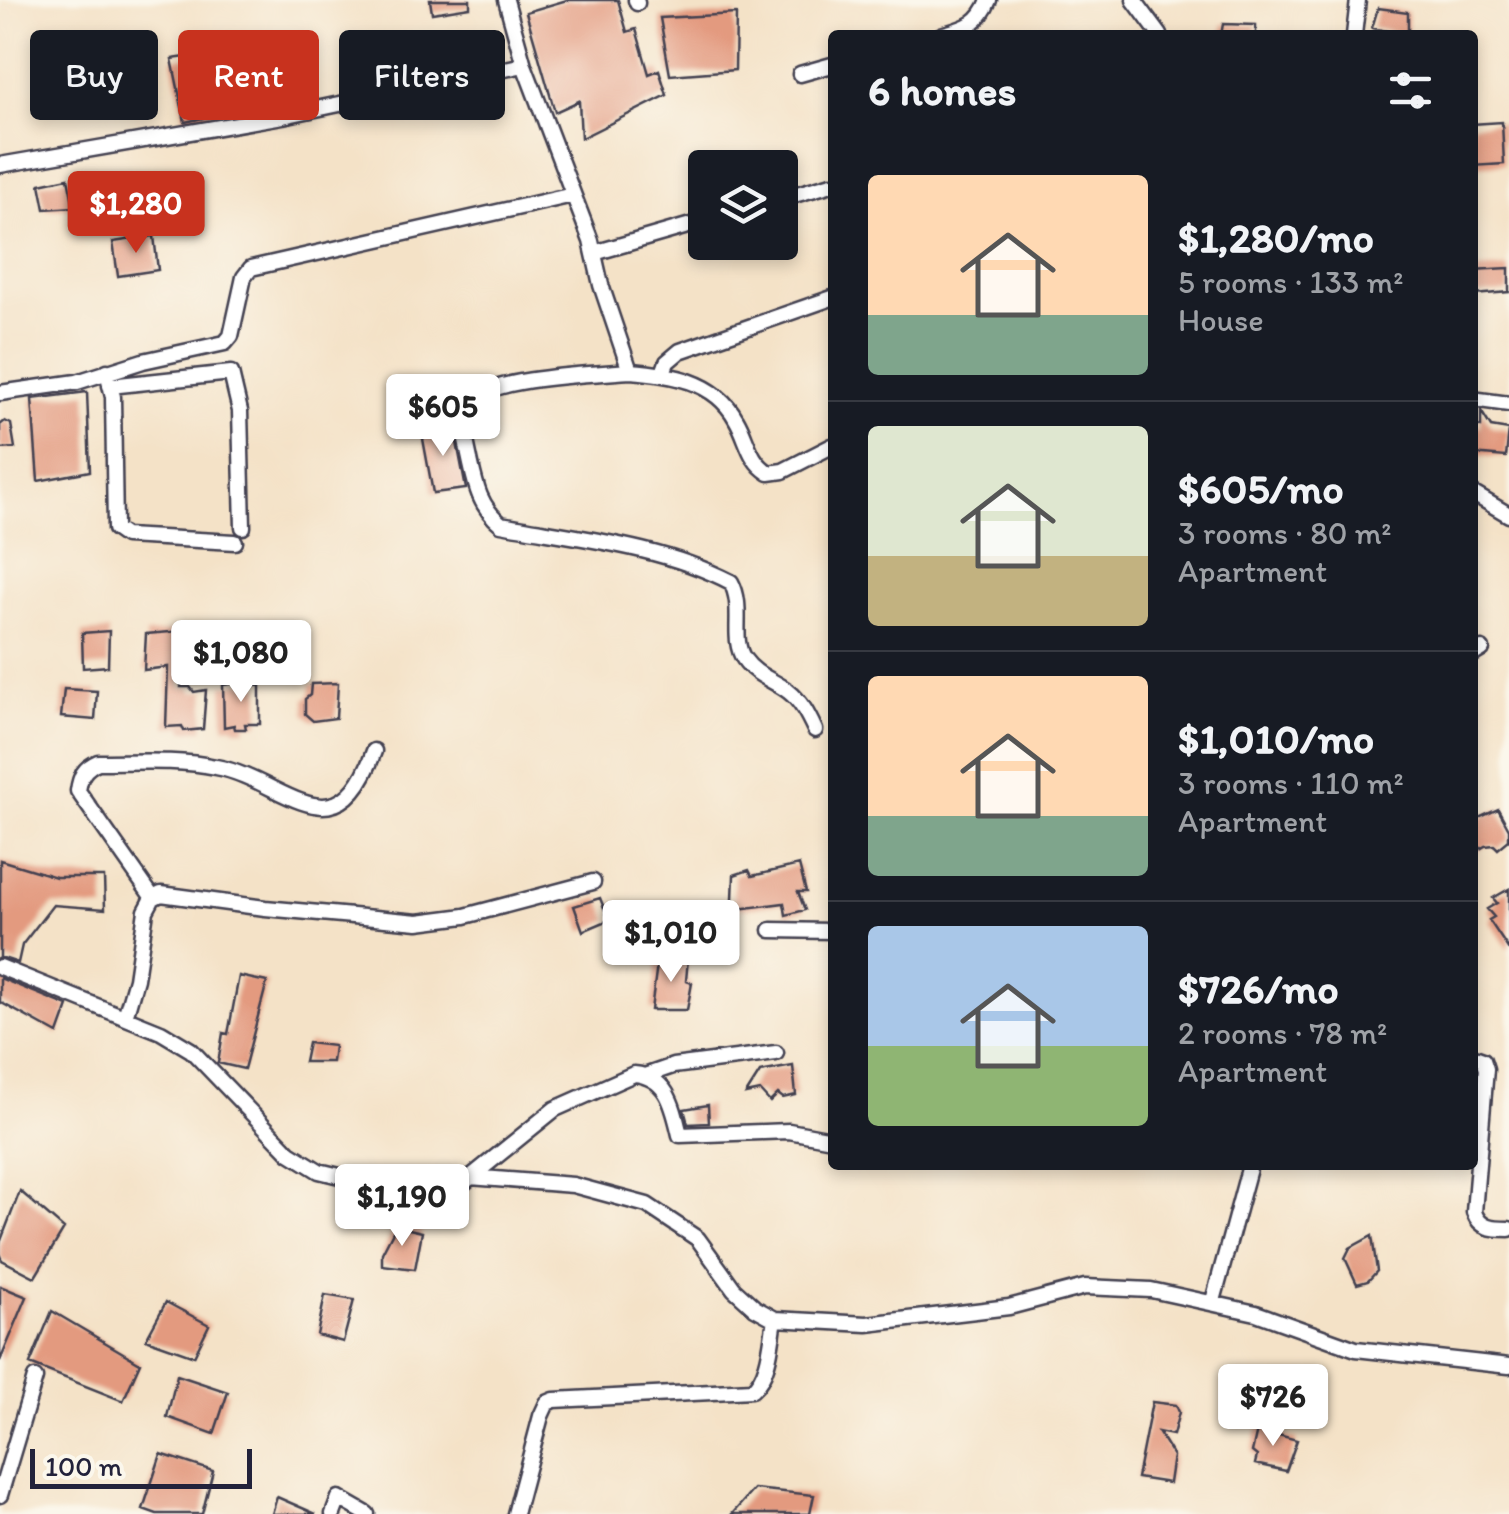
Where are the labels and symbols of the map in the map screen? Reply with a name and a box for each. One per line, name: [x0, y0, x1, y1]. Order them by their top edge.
pin: $1,280: [55, 171, 217, 256]
pin: $605: [384, 374, 502, 459]
pin: $1,080: [160, 620, 322, 705]
pin: $1,010: [590, 900, 752, 985]
pin: $1,190: [321, 1164, 483, 1249]
pin: $726: [1214, 1364, 1332, 1449]
scale bar: [30, 1444, 252, 1488]

